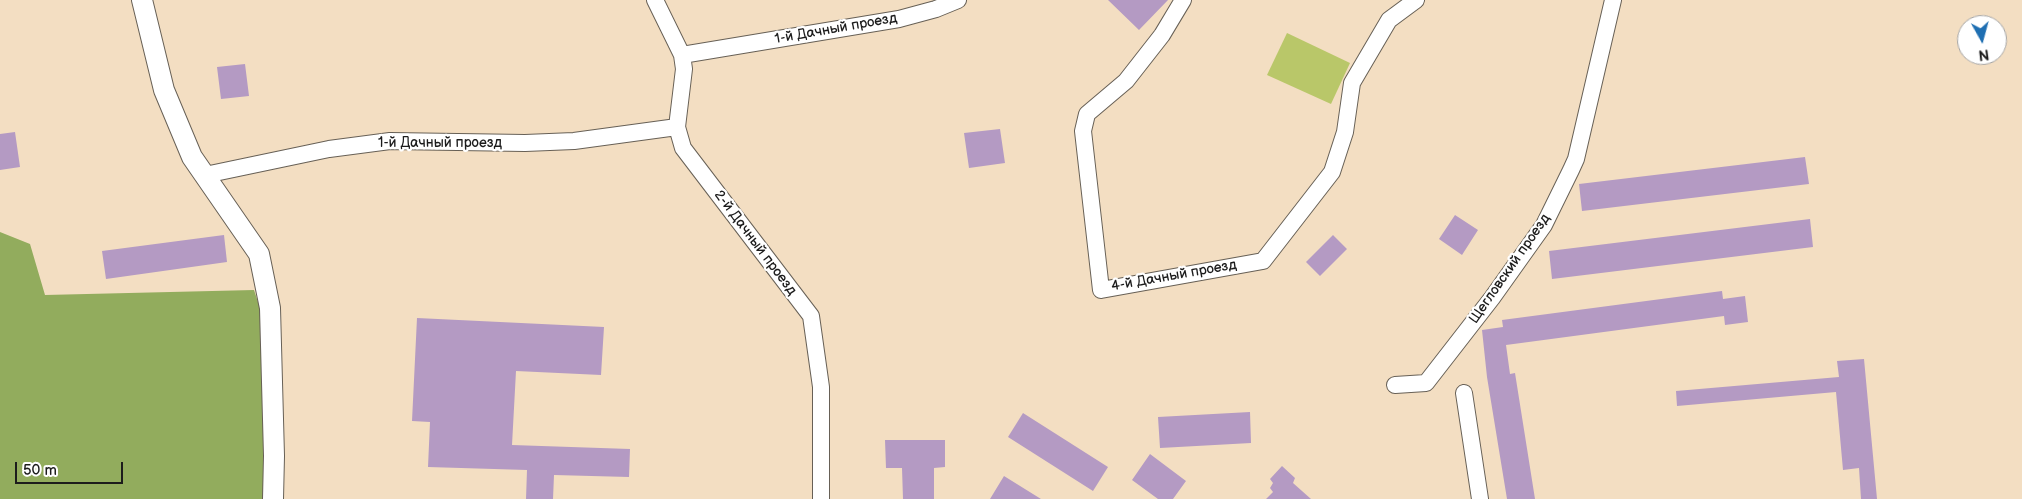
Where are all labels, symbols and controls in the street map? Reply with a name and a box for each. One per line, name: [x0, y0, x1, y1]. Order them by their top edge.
street label: 1-й Дачный проезд: [774, 10, 898, 48]
north arrow: [1957, 15, 2007, 65]
text: N: [1978, 45, 1990, 63]
street label: 1-й Дачный проезд: [378, 135, 502, 151]
street label: 2-й Дачный проезд: [710, 187, 800, 299]
street label: Щегловский проезд: [1466, 211, 1554, 327]
street label: 4-й Дачный проезд: [1110, 257, 1238, 295]
scale bar: [18, 452, 125, 484]
text: 50 m: [23, 461, 57, 480]

